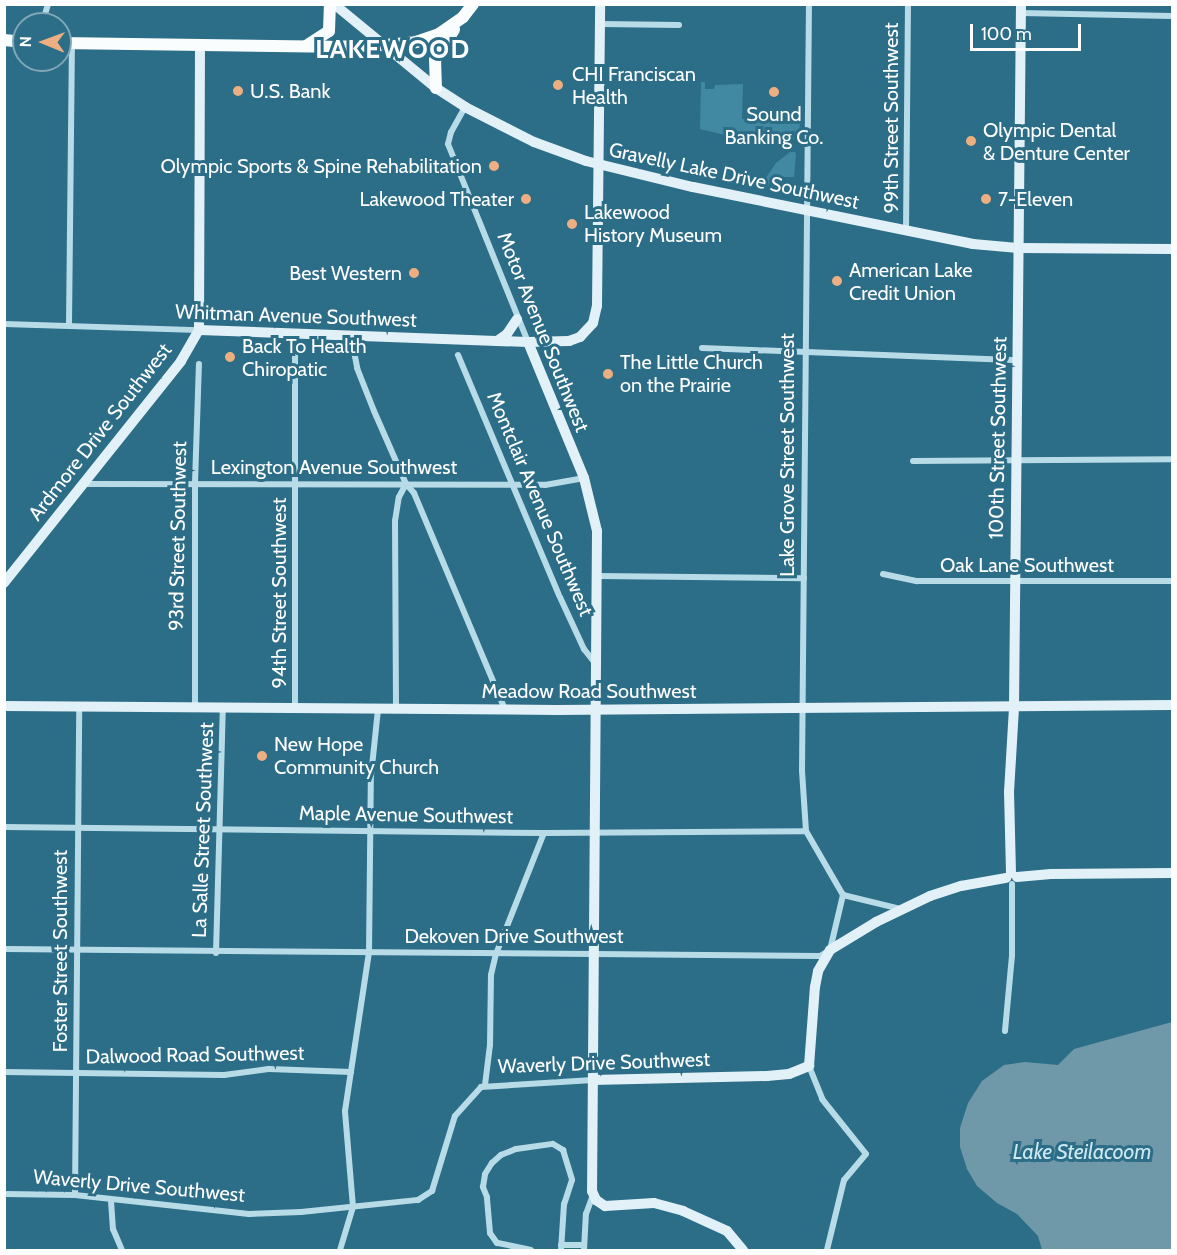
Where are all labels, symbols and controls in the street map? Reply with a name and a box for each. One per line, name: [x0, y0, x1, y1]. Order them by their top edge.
north arrow: [12, 12, 72, 72]
scale bar: [973, 12, 1084, 50]
street label: 99th Street Southwest: [879, 23, 903, 213]
text: 100 m: [981, 23, 1032, 45]
district label: LAKEWOOD: [315, 34, 471, 66]
text: N: [16, 36, 35, 48]
place label: CHI Franciscan Health: [572, 62, 696, 109]
marker: CHI Franciscan Health: [549, 76, 567, 94]
place label: U.S. Bank: [250, 79, 330, 103]
marker: U.S. Bank: [231, 84, 245, 98]
marker: Sound Banking Co.: [767, 85, 781, 99]
place label: Sound Banking Co.: [725, 102, 823, 149]
place label: Olympic Dental & Denture Center: [983, 118, 1130, 165]
marker: Olympic Dental & Denture Center: [964, 134, 978, 148]
street label: Gravelly Lake Drive Southwest: [607, 138, 861, 214]
place label: Olympic Sports & Spine Rehabilitation: [160, 154, 482, 178]
marker: Olympic Sports & Spine Rehabilitation: [487, 159, 501, 173]
place label: Lakewood Theater: [359, 187, 514, 211]
place label: 7-Eleven: [998, 187, 1073, 211]
marker: Lakewood Theater: [519, 192, 533, 206]
marker: 7-Eleven: [979, 192, 993, 206]
place label: Lakewood History Museum: [584, 201, 722, 248]
marker: Lakewood History Museum: [565, 217, 579, 231]
street label: Motor Avenue Southwest: [492, 229, 594, 435]
place label: American Lake Credit Union: [849, 258, 972, 305]
place label: Best Western: [289, 261, 402, 285]
marker: Best Western: [407, 266, 421, 280]
marker: American Lake Credit Union: [830, 274, 844, 288]
street label: Whitman Avenue Southwest: [175, 300, 417, 332]
street label: Lake Grove Street Southwest: [775, 333, 799, 577]
place label: Back To Health Chiropatic: [242, 334, 367, 381]
street label: 100th Street Southwest: [984, 336, 1012, 540]
street label: Ardmore Drive Southwest: [23, 339, 177, 525]
marker: Back To Health Chiropatic: [223, 350, 237, 364]
place label: The Little Church on the Prairie: [620, 350, 763, 397]
marker: The Little Church on the Prairie: [601, 367, 615, 381]
street label: Montclair Avenue Southwest: [482, 388, 598, 620]
street label: 93rd Street Southwest: [164, 441, 192, 631]
street label: Lexington Avenue Southwest: [211, 455, 457, 479]
street label: 94th Street Southwest: [267, 497, 291, 689]
street label: Oak Lane Southwest: [940, 553, 1114, 577]
street label: Meadow Road Southwest: [482, 679, 696, 703]
street label: La Salle Street Southwest: [187, 722, 219, 938]
place label: New Hope Community Church: [274, 732, 439, 779]
marker: New Hope Community Church: [255, 749, 269, 763]
street label: Maple Avenue Southwest: [299, 801, 513, 829]
street label: Foster Street Southwest: [48, 850, 72, 1052]
street label: Dekoven Drive Southwest: [404, 924, 624, 948]
street label: Dalwood Road Southwest: [85, 1041, 305, 1069]
street label: Waverly Drive Southwest: [497, 1047, 711, 1079]
water label: Lake Steilacoom: [1013, 1139, 1151, 1165]
street label: Waverly Drive Southwest: [32, 1165, 246, 1207]

